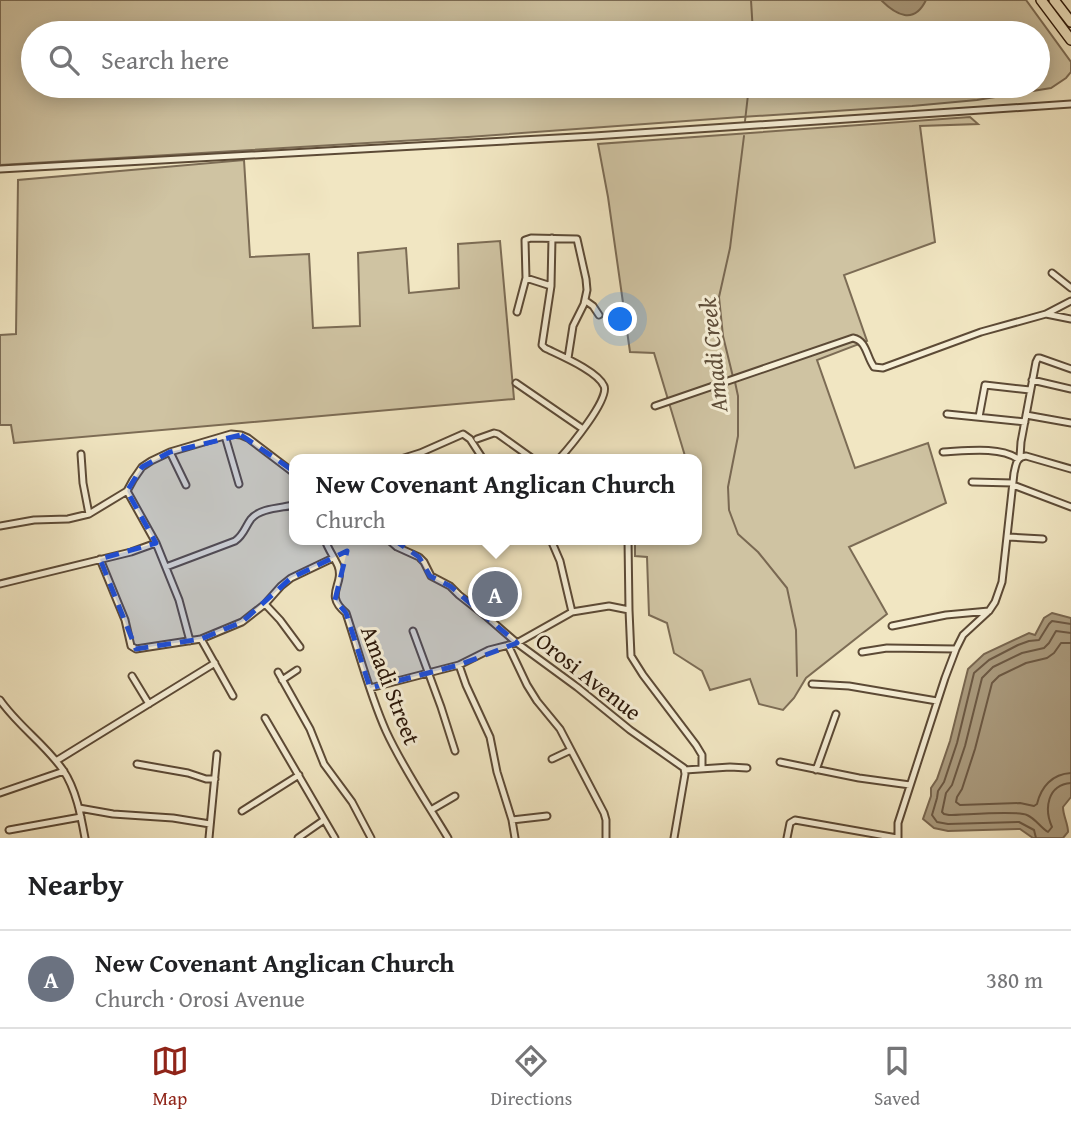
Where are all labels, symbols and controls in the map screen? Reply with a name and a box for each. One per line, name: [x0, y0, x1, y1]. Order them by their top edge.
search box: [21, 21, 1050, 98]
text: Search here: [101, 40, 229, 79]
icon: search: [45, 41, 83, 79]
water label: Amadi Creek: [690, 296, 737, 415]
your location: [603, 302, 637, 336]
popup: [289, 454, 702, 545]
text: New Covenant Anglican Church: [316, 464, 675, 503]
text: Church: [316, 503, 386, 536]
pin: A: [472, 568, 518, 620]
street label: Amadi Street: [353, 620, 429, 750]
street label: Orosi Avenue: [529, 624, 649, 728]
text: Nearby: [28, 862, 124, 906]
text: New Covenant Anglican Church: [95, 943, 454, 982]
text: A: [44, 963, 58, 996]
text: 380 m: [986, 963, 1043, 996]
text: Church · Orosi Avenue: [95, 982, 305, 1015]
tab: Map: [151, 1042, 189, 1112]
tab: Directions: [491, 1042, 572, 1112]
tab: Saved: [874, 1042, 920, 1112]

